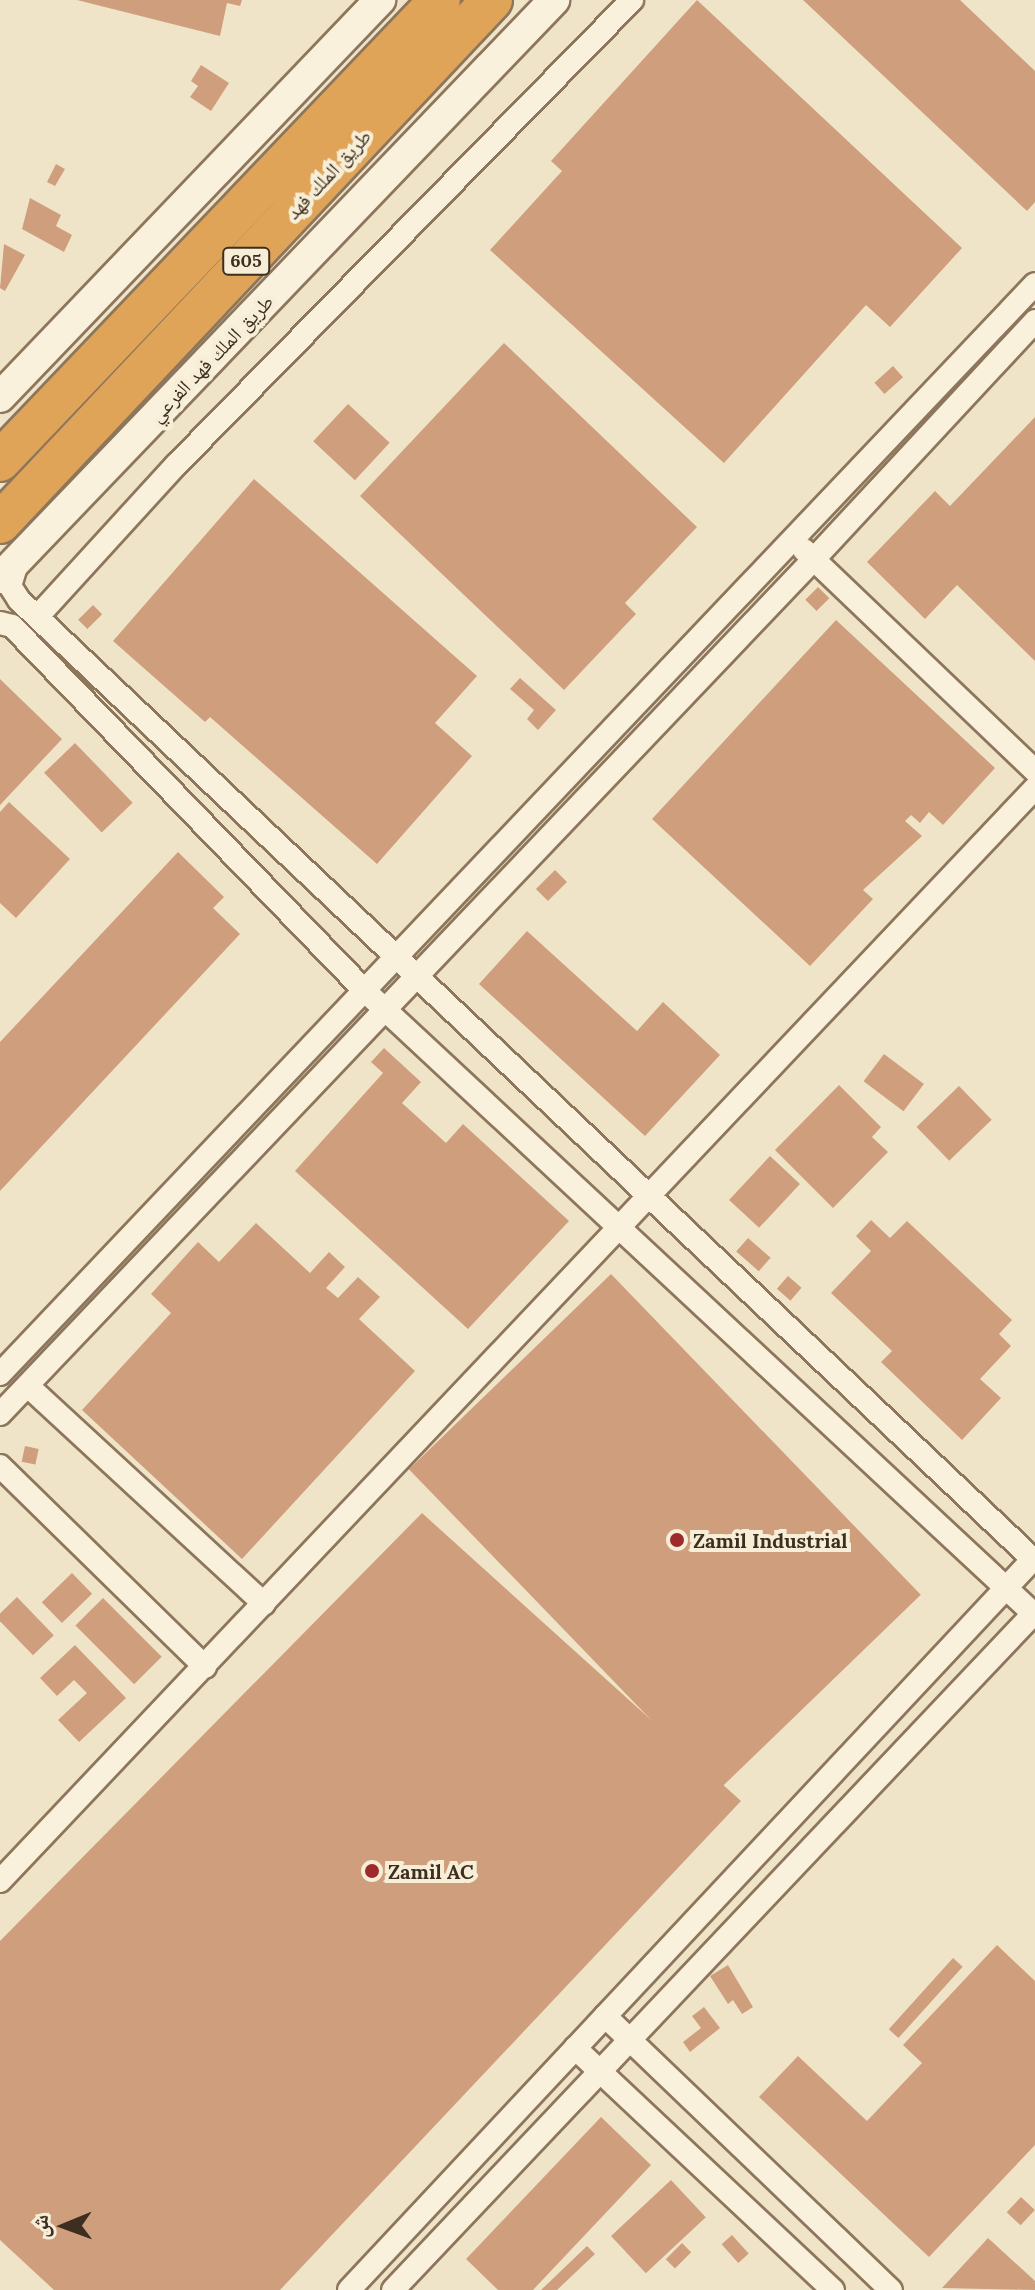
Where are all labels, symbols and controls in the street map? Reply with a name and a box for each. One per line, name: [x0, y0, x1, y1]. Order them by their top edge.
street label: طريق الملك فهد: [280, 124, 376, 224]
road number: 605: [222, 247, 270, 275]
street label: طريق الملك فهد الفرعي: [144, 289, 278, 427]
place label: Zamil Industrial: [693, 1528, 847, 1552]
marker: Zamil Industrial: [668, 1531, 686, 1549]
place label: Zamil AC: [388, 1859, 474, 1883]
marker: Zamil AC: [363, 1862, 381, 1880]
north arrow: [24, 2186, 104, 2266]
text: ش: [26, 2215, 54, 2238]

